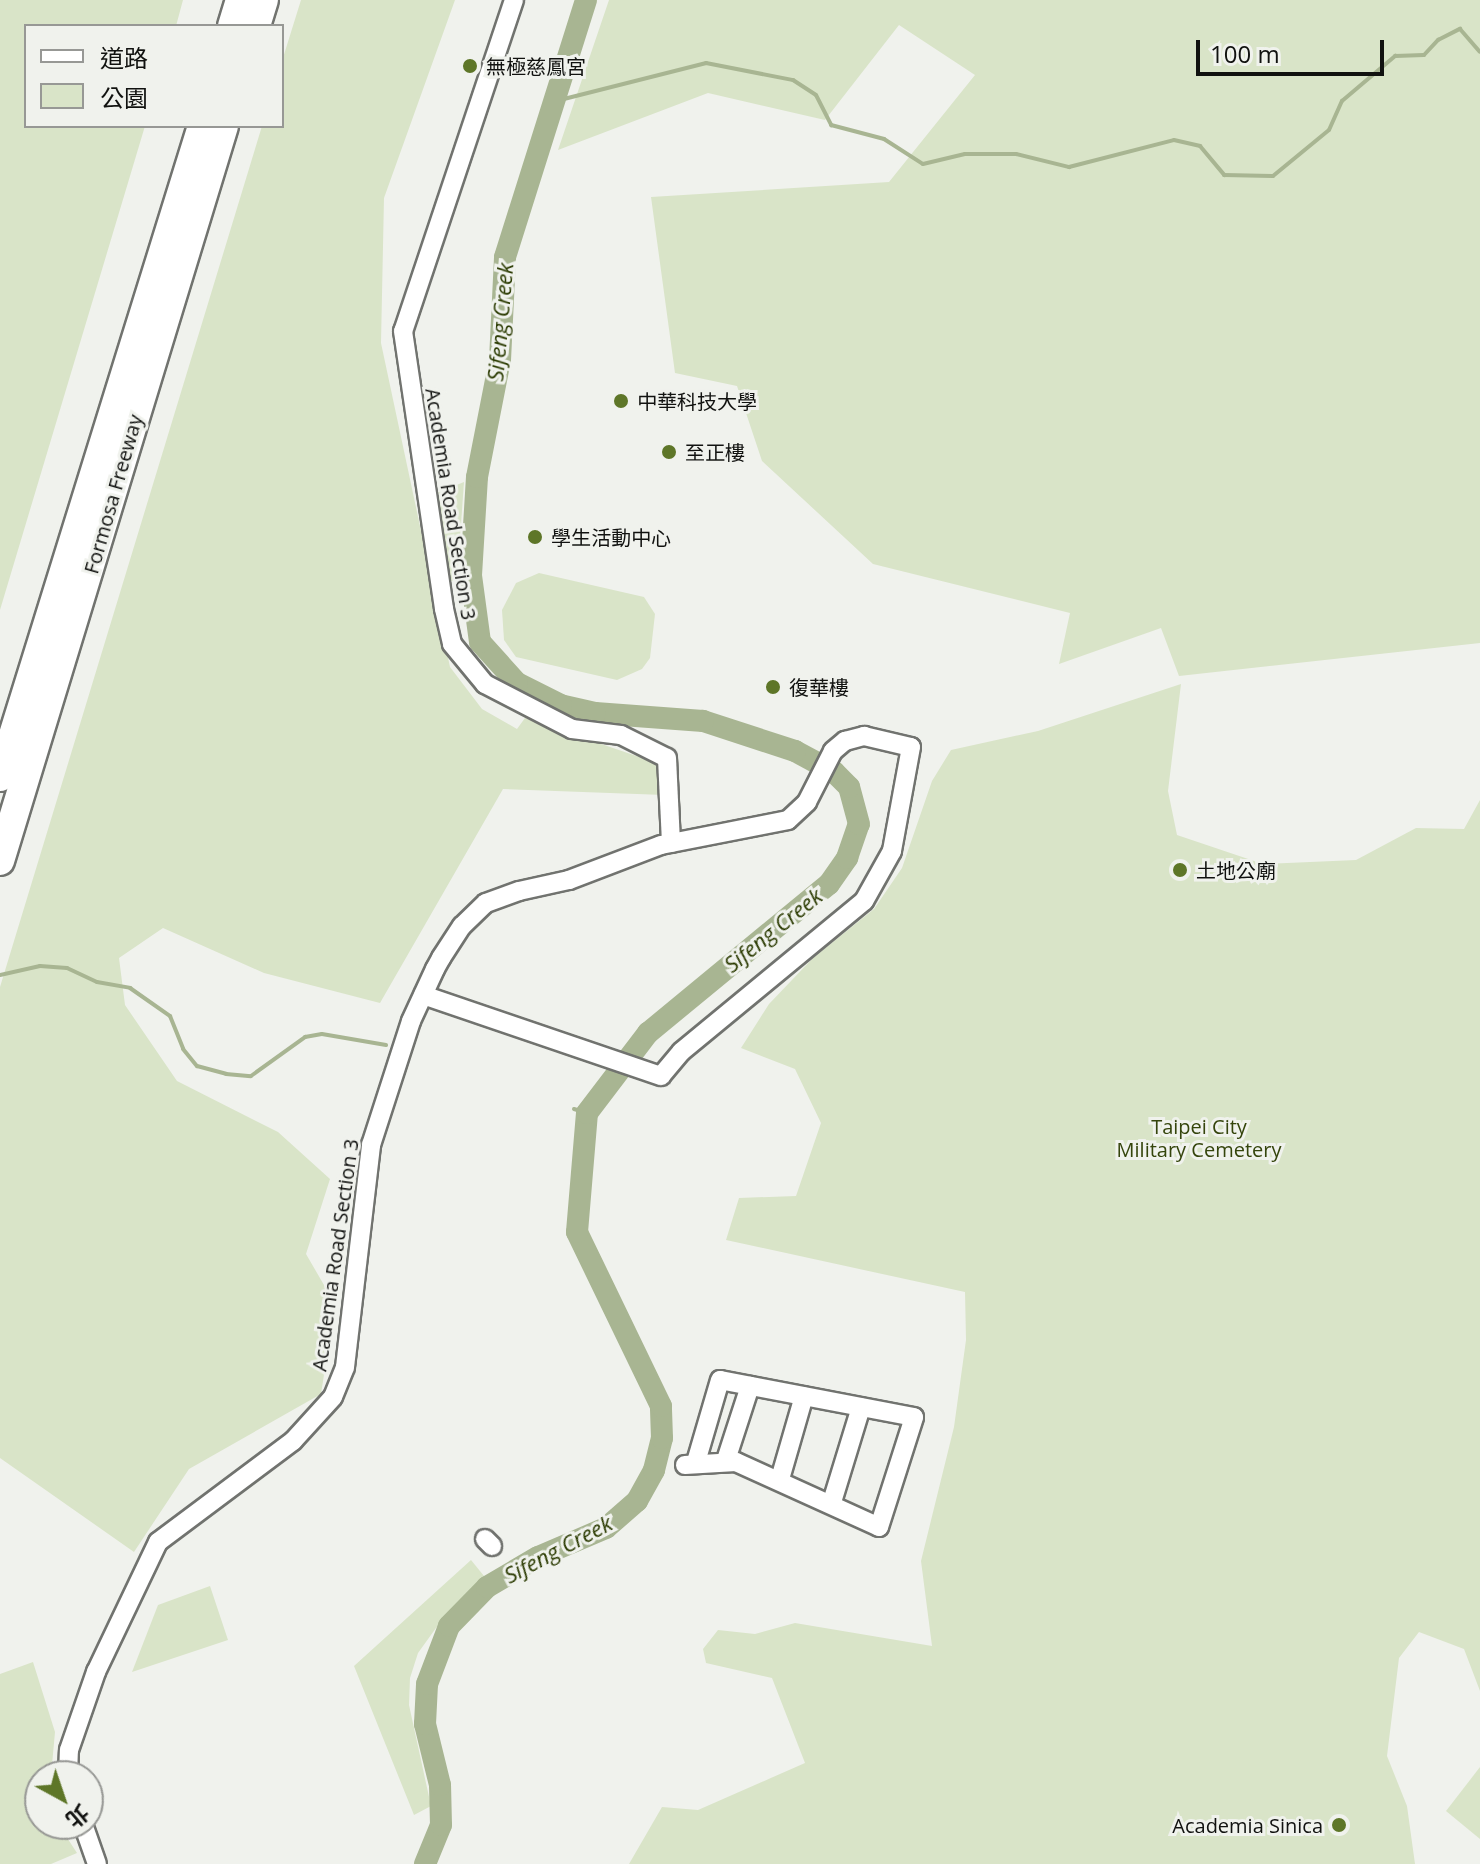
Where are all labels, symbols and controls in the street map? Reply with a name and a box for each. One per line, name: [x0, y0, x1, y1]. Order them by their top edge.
legend: [24, 24, 284, 128]
scale bar: [1200, 24, 1388, 74]
text: 100 m: [1210, 37, 1280, 70]
text: 道路: [100, 41, 148, 74]
place label: 無極慈鳳宮: [486, 54, 586, 78]
marker: 無極慈鳳宮: [461, 57, 479, 75]
text: 公園: [100, 81, 148, 114]
water label: Sifeng Creek: [482, 262, 518, 382]
street label: Academia Road Section 3: [421, 386, 481, 622]
place label: 中華科技大學: [637, 389, 757, 413]
marker: 中華科技大學: [612, 392, 630, 410]
street label: Formosa Freeway: [79, 412, 147, 576]
place label: 至正樓: [685, 440, 745, 464]
marker: 至正樓: [660, 443, 678, 461]
place label: 學生活動中心: [551, 525, 671, 549]
marker: 學生活動中心: [526, 528, 544, 546]
place label: 復華樓: [789, 675, 849, 699]
marker: 復華樓: [764, 678, 782, 696]
place label: 土地公廟: [1196, 858, 1276, 882]
marker: 土地公廟: [1171, 861, 1189, 879]
water label: Sifeng Creek: [719, 882, 827, 978]
park label: Taipei City Military Cemetery: [1117, 1114, 1281, 1161]
street label: Academia Road Section 3: [307, 1137, 363, 1373]
water label: Sifeng Creek: [499, 1510, 617, 1588]
north arrow: [24, 1760, 104, 1840]
text: 北: [60, 1798, 96, 1835]
place label: Academia Sinica: [1172, 1813, 1323, 1837]
marker: Academia Sinica: [1330, 1816, 1348, 1834]

